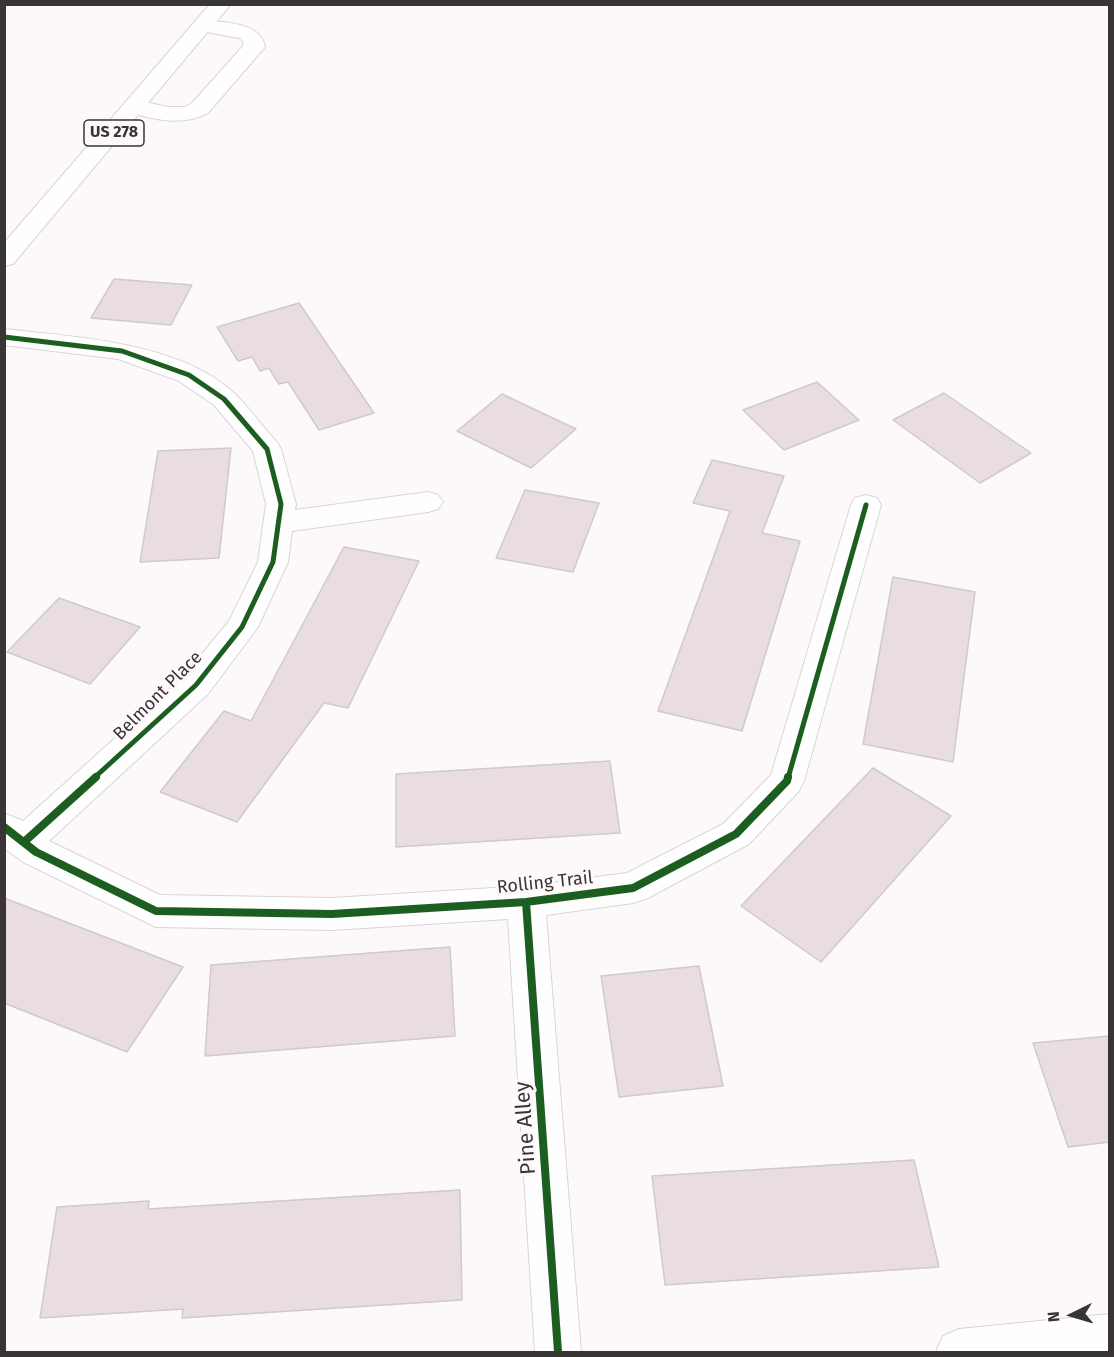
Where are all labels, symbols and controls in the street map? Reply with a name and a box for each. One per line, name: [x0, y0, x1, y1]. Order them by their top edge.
road number: US 278: [84, 120, 144, 146]
street label: Belmont Place: [109, 647, 207, 745]
street label: Rolling Trail: [496, 867, 594, 899]
street label: Pine Alley: [510, 1081, 542, 1175]
north arrow: [1042, 1285, 1102, 1345]
text: N: [1044, 1311, 1063, 1323]

